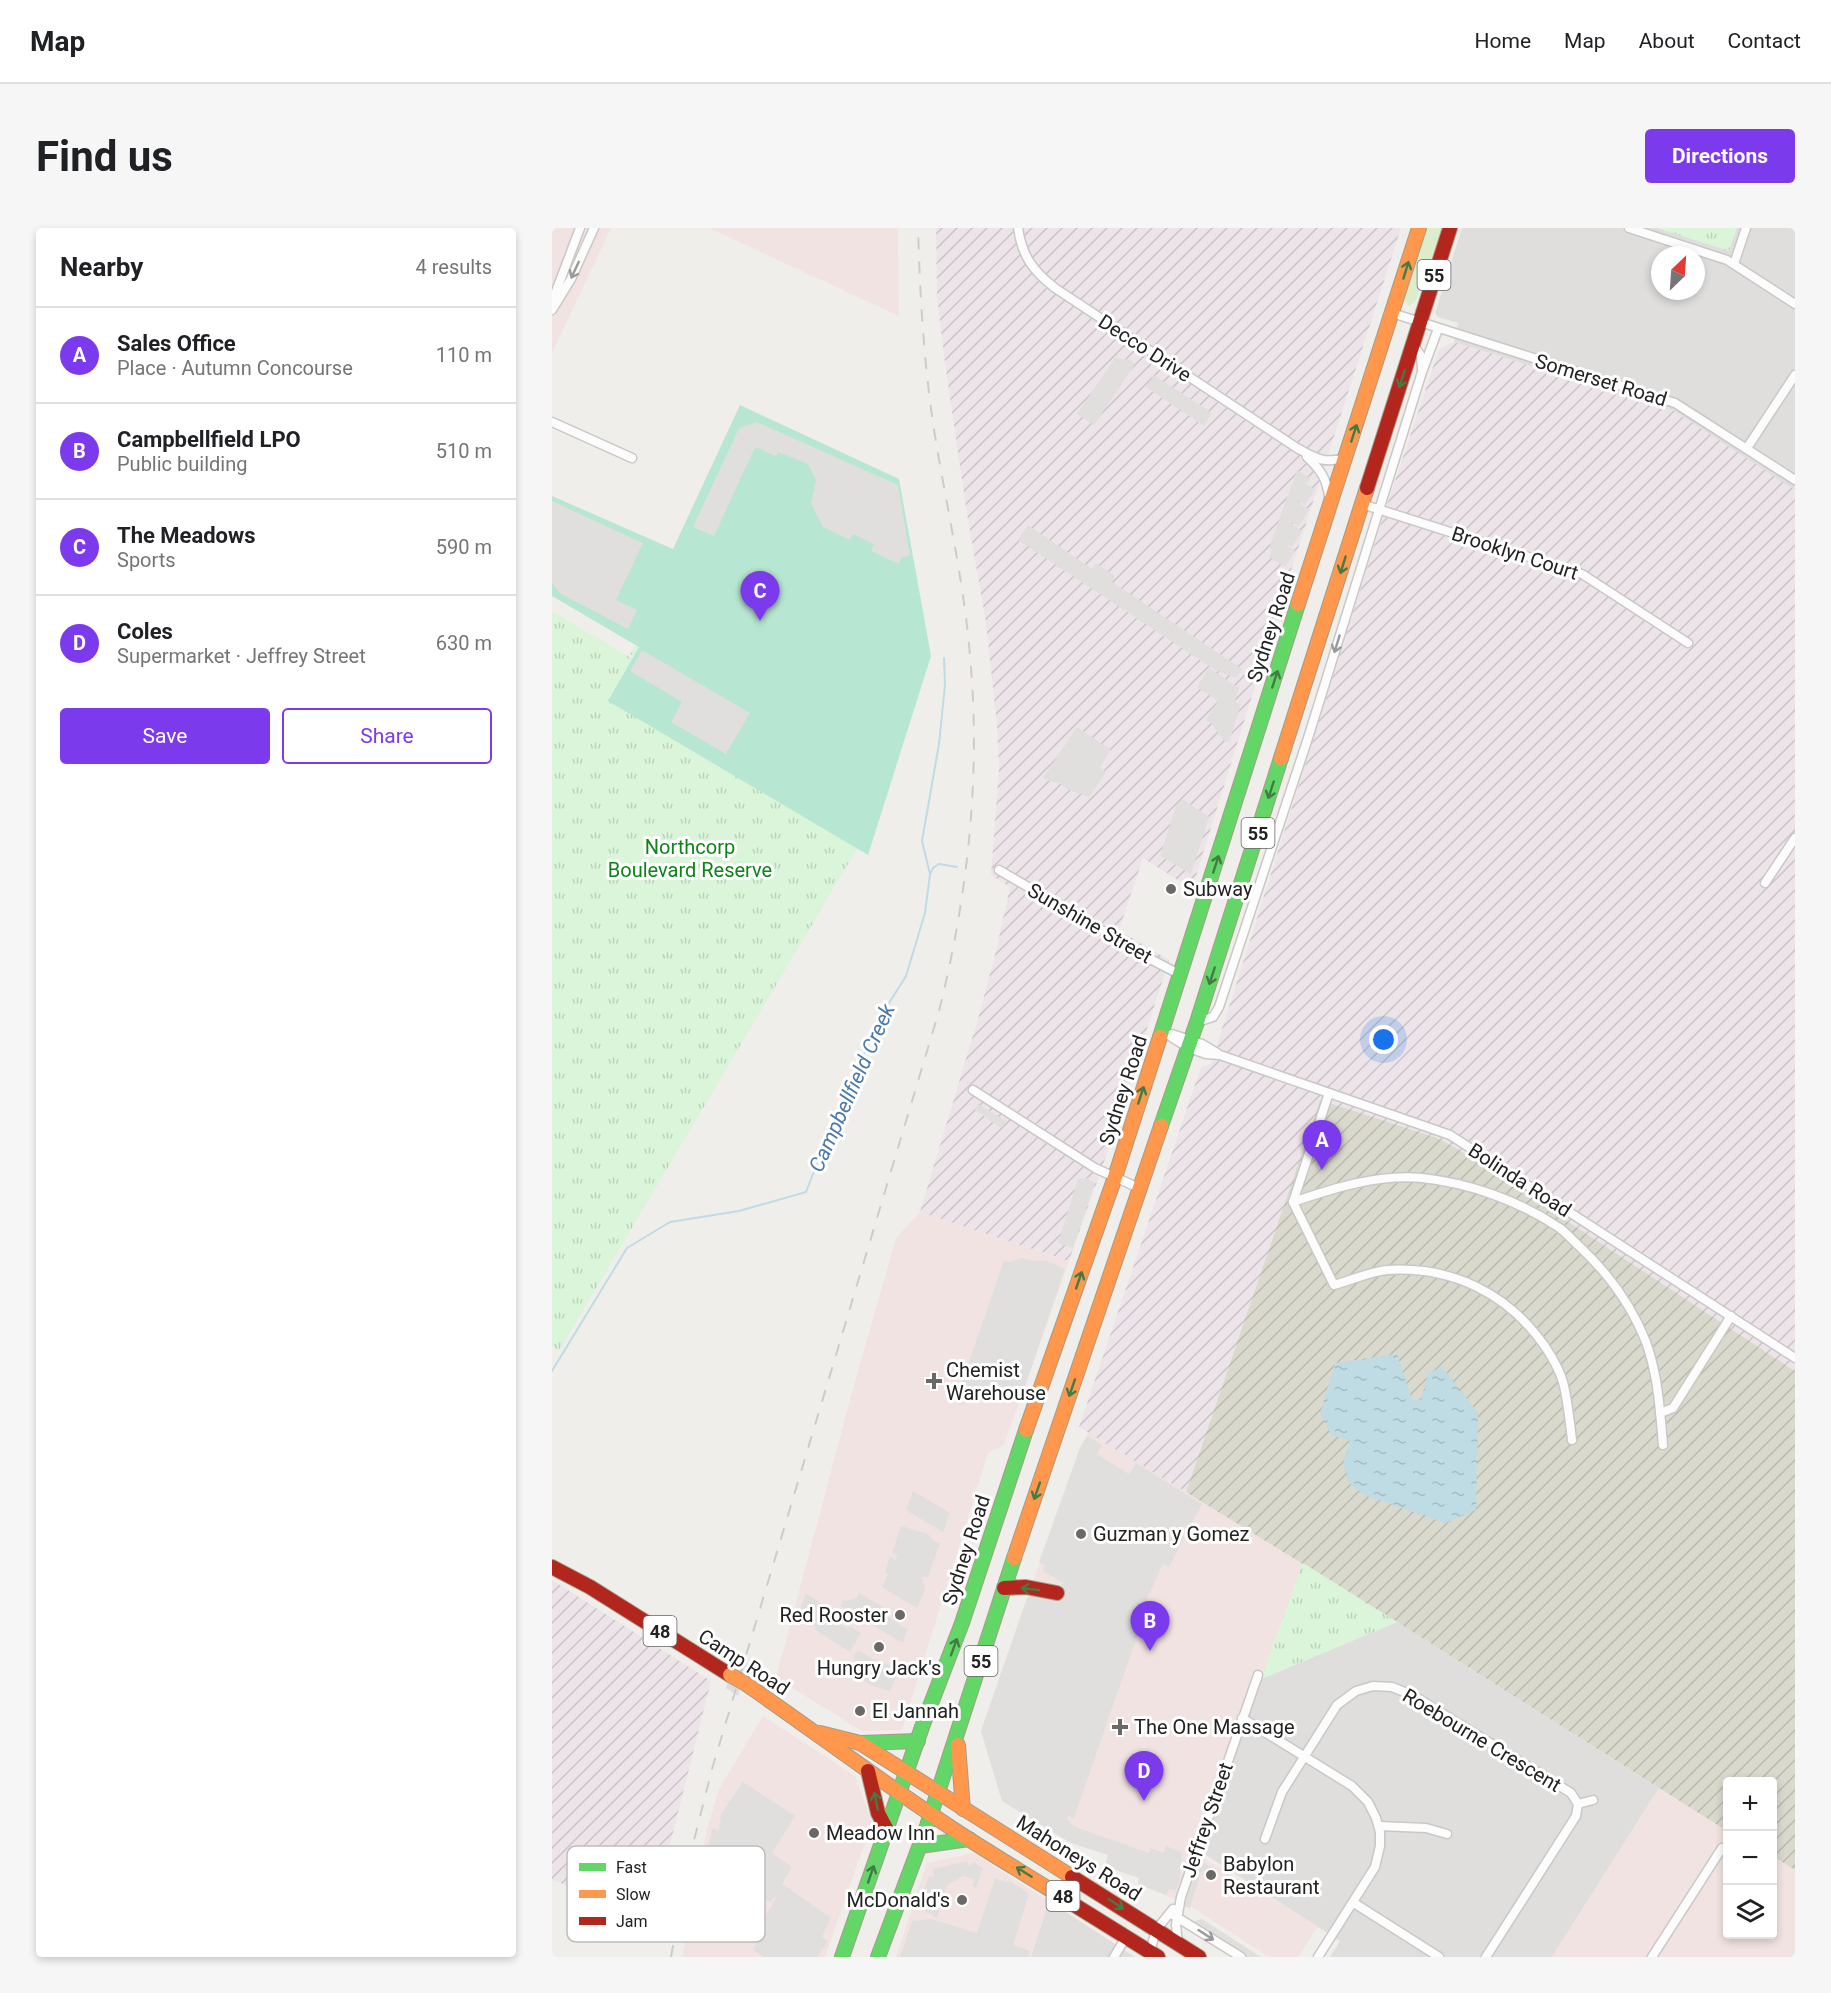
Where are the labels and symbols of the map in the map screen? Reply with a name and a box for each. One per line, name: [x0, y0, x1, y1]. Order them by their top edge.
north arrow: [1651, 246, 1705, 300]
one-way arrow: [569, 260, 580, 278]
road number: 55: [1418, 260, 1450, 290]
one-way arrow: [1401, 261, 1412, 280]
street label: Decco Drive: [1094, 309, 1196, 387]
street label: Somerset Road: [1532, 349, 1670, 411]
one-way arrow: [1396, 369, 1407, 388]
one-way arrow: [1349, 424, 1360, 443]
street label: Brooklyn Court: [1449, 521, 1581, 585]
one-way arrow: [1337, 555, 1348, 574]
street label: Sydney Road: [1242, 569, 1300, 685]
pin: C: [740, 572, 780, 621]
one-way arrow: [1331, 634, 1342, 653]
one-way arrow: [1271, 670, 1282, 689]
one-way arrow: [1265, 780, 1276, 799]
road number: 55: [1242, 818, 1274, 848]
park label: Northcorp Boulevard Reserve: [608, 835, 772, 882]
one-way arrow: [1211, 855, 1222, 874]
place label: Subway: [1183, 877, 1253, 901]
street label: Sunshine Street: [1024, 878, 1156, 968]
marker: Subway: [1164, 882, 1178, 896]
one-way arrow: [1206, 966, 1217, 985]
water label: Campbellfield Creek: [804, 1000, 900, 1176]
your location: [1369, 1025, 1398, 1054]
street label: Sydney Road: [1094, 1032, 1152, 1148]
one-way arrow: [1137, 1086, 1148, 1105]
pin: A: [1302, 1120, 1342, 1170]
street label: Bolinda Road: [1464, 1138, 1576, 1222]
one-way arrow: [1074, 1271, 1085, 1290]
place label: Chemist Warehouse: [946, 1358, 1046, 1405]
marker: Chemist Warehouse: [927, 1374, 941, 1388]
one-way arrow: [1065, 1378, 1076, 1397]
one-way arrow: [1031, 1481, 1042, 1500]
street label: Sydney Road: [937, 1492, 995, 1608]
place label: Guzman y Gomez: [1093, 1522, 1250, 1546]
marker: Guzman y Gomez: [1074, 1527, 1088, 1541]
one-way arrow: [1021, 1583, 1041, 1594]
pin: B: [1130, 1602, 1170, 1651]
place label: Red Rooster: [779, 1603, 888, 1627]
marker: Red Rooster: [893, 1608, 907, 1622]
road number: 48: [644, 1616, 676, 1646]
street label: Camp Road: [694, 1624, 794, 1700]
one-way arrow: [949, 1638, 960, 1657]
marker: Hungry Jack's: [872, 1640, 886, 1654]
road number: 55: [964, 1646, 998, 1676]
place label: Hungry Jack's: [817, 1656, 941, 1680]
street label: Roebourne Crescent: [1398, 1683, 1566, 1797]
place label: El Jannah: [872, 1699, 959, 1723]
marker: El Jannah: [853, 1704, 867, 1718]
place label: The One Massage: [1134, 1715, 1295, 1739]
marker: The One Massage: [1111, 1718, 1129, 1736]
pin: D: [1124, 1752, 1164, 1801]
street label: Jeffrey Street: [1176, 1759, 1238, 1881]
one-way arrow: [870, 1792, 881, 1811]
street label: Mahoneys Road: [1012, 1810, 1146, 1906]
place label: Meadow Inn: [826, 1821, 935, 1845]
marker: Meadow Inn: [807, 1826, 821, 1840]
legend: [567, 1846, 765, 1942]
place label: Babylon Restaurant: [1223, 1852, 1320, 1899]
text: Fast: [616, 1858, 647, 1877]
one-way arrow: [867, 1865, 878, 1884]
one-way arrow: [1015, 1865, 1032, 1878]
marker: Babylon Restaurant: [1204, 1868, 1218, 1882]
road number: 48: [1046, 1881, 1080, 1911]
text: Slow: [616, 1885, 651, 1904]
place label: McDonald's: [846, 1888, 950, 1912]
marker: McDonald's: [955, 1893, 969, 1907]
one-way arrow: [1107, 1898, 1124, 1910]
text: Jam: [616, 1912, 648, 1931]
one-way arrow: [1197, 1929, 1214, 1941]

